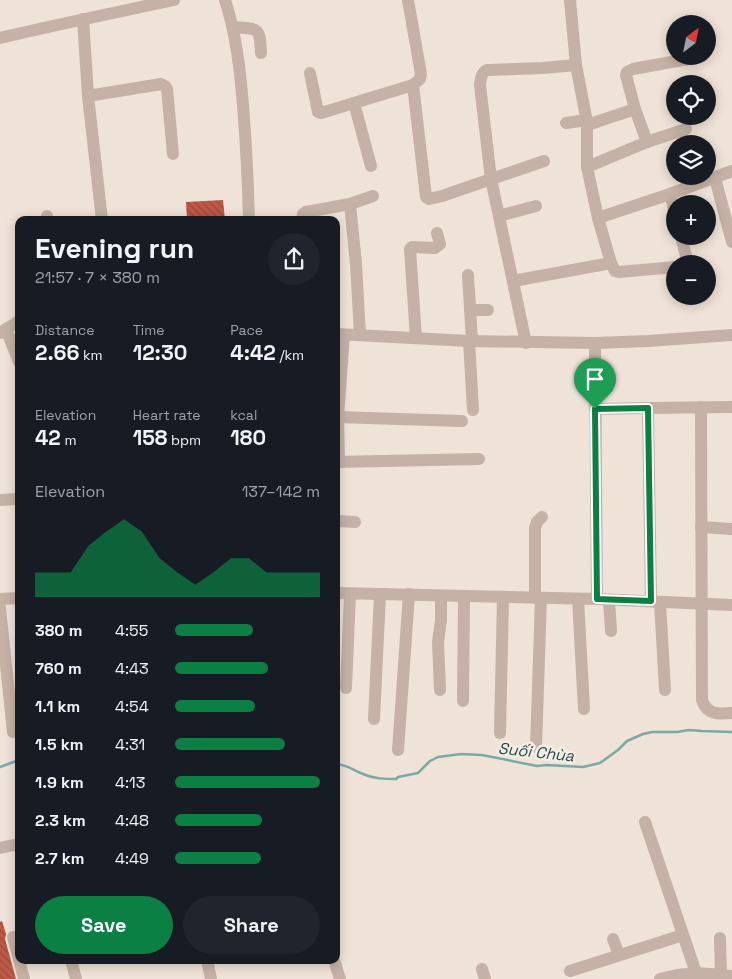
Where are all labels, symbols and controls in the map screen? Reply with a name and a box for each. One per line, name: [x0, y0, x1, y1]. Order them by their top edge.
north arrow: [666, 15, 716, 65]
map controls: [666, 15, 716, 305]
button: locate: [666, 75, 716, 125]
button: layers: [666, 135, 716, 185]
button: +: [666, 195, 716, 245]
text: Evening run: [35, 230, 194, 266]
button: share: [268, 233, 320, 285]
button: −: [666, 255, 716, 305]
text: 21:57 · 7 × 380 m: [35, 267, 160, 288]
text: Distance: [35, 321, 95, 339]
text: Time: [133, 321, 165, 339]
text: Pace: [230, 321, 263, 339]
text: 2.66: [35, 339, 79, 366]
text: 12:30: [133, 339, 187, 366]
text: 4:42: [230, 339, 276, 366]
text: km: [79, 346, 103, 364]
text: /km: [276, 346, 304, 364]
pin: [574, 358, 616, 409]
icon: arrive: [581, 365, 609, 393]
text: Elevation: [35, 406, 96, 424]
text: Heart rate: [133, 406, 201, 424]
text: kcal: [230, 406, 257, 424]
text: 42: [35, 424, 61, 451]
text: 158: [133, 424, 167, 451]
text: 180: [230, 424, 266, 451]
text: m: [61, 431, 76, 449]
text: bpm: [167, 431, 201, 449]
text: Elevation: [35, 481, 105, 502]
text: 137–142 m: [242, 481, 320, 502]
text: 380 m: [35, 620, 82, 641]
text: 4:55: [115, 620, 148, 641]
text: 760 m: [35, 658, 82, 679]
text: 4:43: [115, 658, 149, 679]
text: 1.1 km: [35, 696, 80, 717]
text: 4:54: [115, 696, 149, 717]
text: 1.5 km: [35, 734, 83, 755]
text: 4:31: [115, 734, 145, 755]
water label: Suối Chùa: [497, 738, 576, 767]
text: 1.9 km: [35, 772, 84, 793]
text: 4:13: [115, 772, 145, 793]
text: 2.3 km: [35, 810, 86, 831]
text: 4:48: [115, 810, 149, 831]
text: 2.7 km: [35, 848, 84, 869]
text: 4:49: [115, 848, 149, 869]
button: Save: [35, 896, 173, 954]
button: Share: [183, 896, 320, 954]

